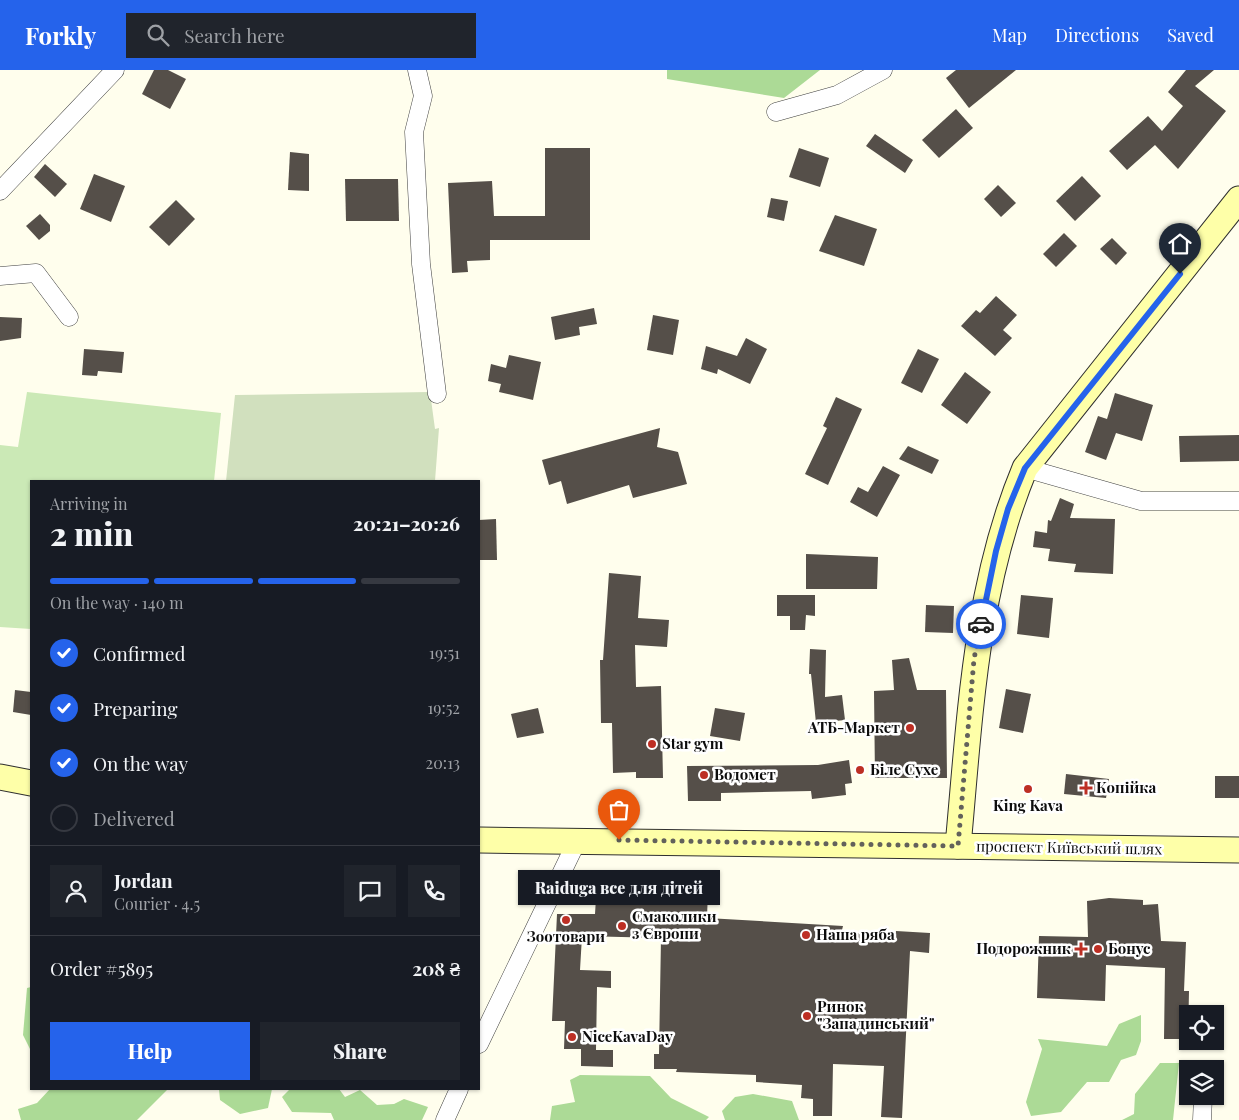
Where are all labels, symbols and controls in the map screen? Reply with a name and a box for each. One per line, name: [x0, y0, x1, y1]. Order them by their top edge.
search box: [126, 13, 476, 58]
text: Forkly: [25, 19, 96, 51]
icon: search: [144, 21, 172, 49]
text: Search here: [184, 22, 285, 48]
text: Map: [992, 23, 1027, 47]
text: Directions: [1055, 23, 1139, 47]
text: Saved: [1167, 23, 1214, 47]
pin: [1159, 223, 1201, 274]
icon: home: [1166, 230, 1194, 258]
text: Arriving in: [50, 493, 128, 514]
text: 20:21–20:26: [353, 510, 460, 536]
text: 2 min: [50, 511, 133, 554]
text: On the way · 140 m: [50, 592, 183, 613]
courier: [956, 599, 1006, 649]
icon: car: [967, 610, 995, 638]
icon: check: [50, 639, 78, 667]
text: Confirmed: [93, 640, 186, 666]
text: 19:51: [429, 642, 460, 663]
icon: check: [50, 694, 78, 722]
text: Preparing: [93, 695, 178, 721]
text: 19:52: [427, 697, 460, 718]
place label: АТБ-Маркет: [807, 717, 900, 737]
marker: АТБ-Маркет: [904, 722, 916, 734]
place label: Star gym: [662, 733, 724, 753]
marker: Star gym: [646, 738, 658, 750]
icon: check: [50, 749, 78, 777]
text: On the way: [93, 750, 188, 776]
text: 20:13: [426, 752, 460, 773]
place label: Біле Сухе: [870, 759, 939, 779]
place label: Водомет: [714, 764, 776, 784]
marker: Біле Сухе: [854, 764, 866, 776]
marker: Водомет: [698, 769, 710, 781]
place label: Копійка: [1096, 777, 1156, 797]
marker: Копійка: [1080, 782, 1092, 794]
marker: King Kava: [1022, 783, 1034, 795]
pin: [598, 789, 640, 840]
place label: King Kava: [993, 795, 1063, 815]
icon: bag: [605, 796, 633, 824]
text: Delivered: [93, 805, 175, 831]
street label: проспект Київський шлях: [976, 835, 1162, 859]
button: person: [50, 865, 102, 917]
button: chat: [344, 865, 396, 917]
button: phone: [408, 865, 460, 917]
text: Jordan: [114, 867, 173, 893]
callout: Raiduga все для дітей: [518, 870, 720, 905]
text: Raiduga все для дітей: [535, 877, 703, 898]
text: Courier · 4.5: [114, 893, 200, 914]
place label: Смаколики з Європи: [632, 906, 717, 943]
marker: Зоотовари: [560, 914, 572, 926]
marker: Смаколики з Європи: [616, 920, 628, 932]
place label: Наша ряба: [816, 924, 895, 944]
place label: Зоотовари: [527, 926, 605, 946]
marker: Наша ряба: [800, 929, 812, 941]
place label: Подорожник: [976, 938, 1072, 958]
place label: Бонус: [1108, 938, 1151, 958]
marker: Подорожник: [1075, 943, 1087, 955]
marker: Бонус: [1092, 943, 1104, 955]
text: Order #5895: [50, 955, 153, 981]
text: 208 ₴: [412, 955, 460, 981]
place label: Ринок "Западинський": [817, 996, 934, 1033]
map controls: [1179, 1005, 1224, 1105]
button: locate: [1179, 1005, 1224, 1050]
marker: Ринок "Западинський": [801, 1010, 813, 1022]
button: Help: [50, 1022, 250, 1080]
button: Share: [260, 1022, 460, 1080]
place label: NiceKavaDay: [582, 1026, 673, 1046]
marker: NiceKavaDay: [566, 1031, 578, 1043]
button: layers: [1179, 1060, 1224, 1105]

